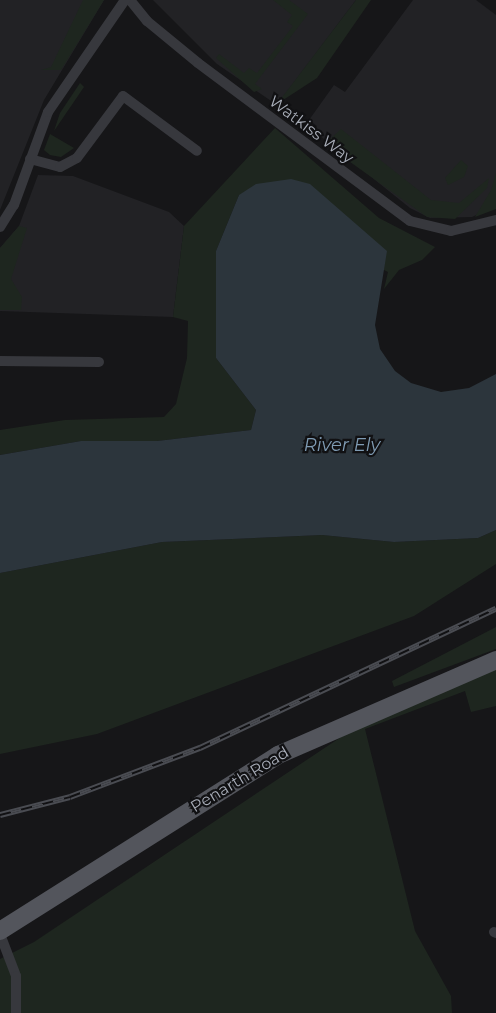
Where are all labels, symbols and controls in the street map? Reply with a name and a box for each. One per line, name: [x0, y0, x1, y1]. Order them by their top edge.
street label: Watkiss Way: [265, 92, 357, 168]
water label: River Ely: [304, 434, 380, 456]
street label: Penarth Road: [187, 743, 293, 817]

